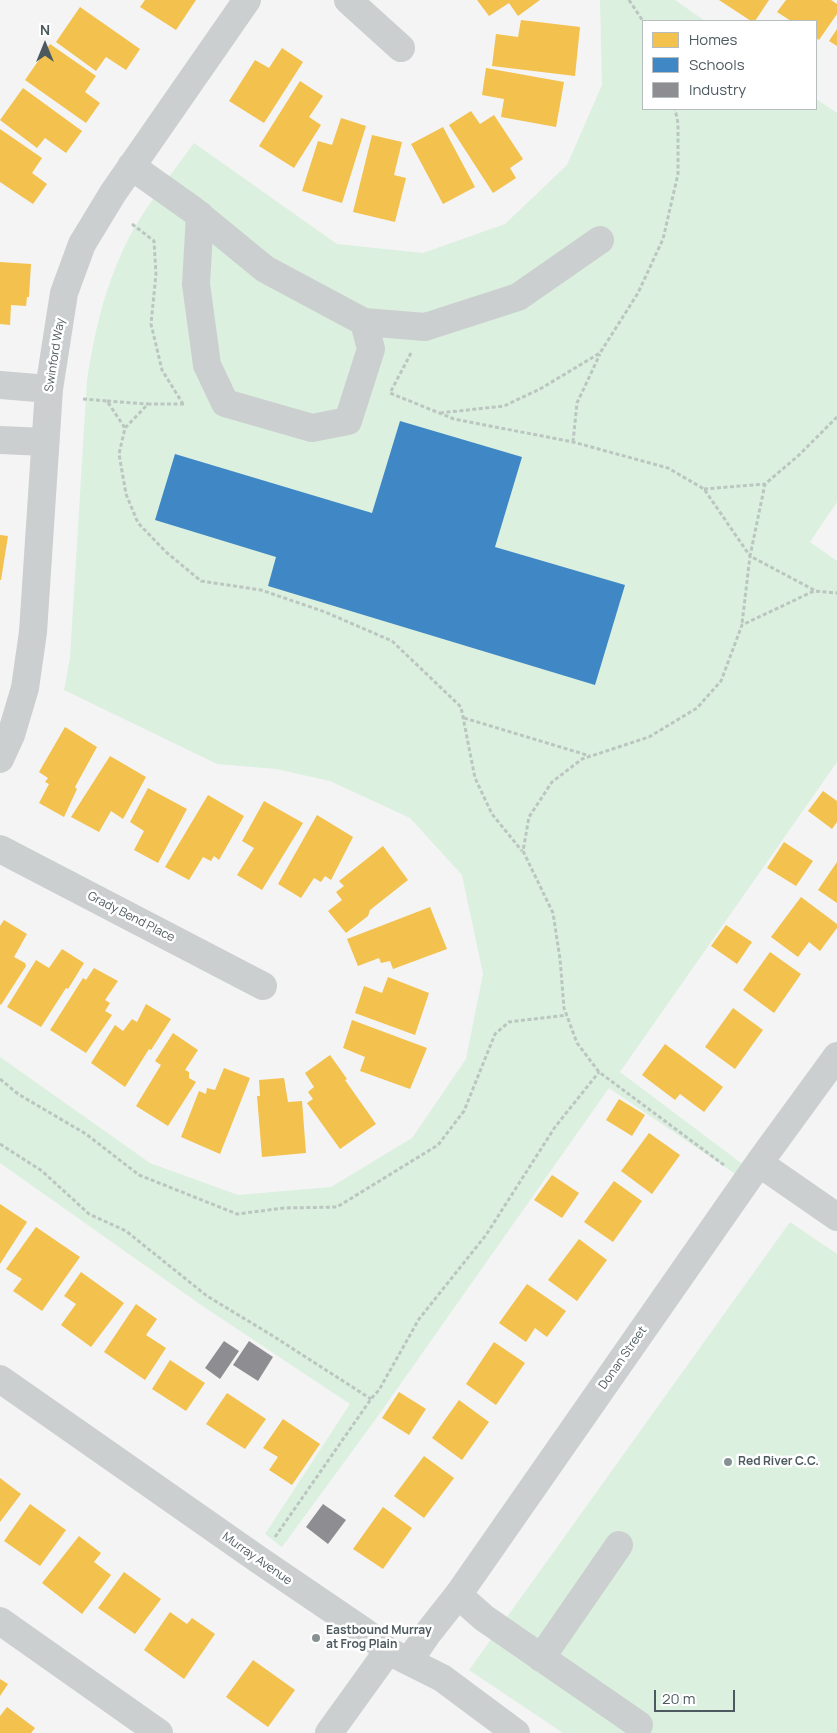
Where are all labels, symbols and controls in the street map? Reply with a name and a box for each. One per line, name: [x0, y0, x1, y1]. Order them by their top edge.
north arrow: [20, 20, 70, 70]
text: N: [40, 20, 50, 39]
legend: [642, 20, 817, 110]
text: Homes: [689, 29, 737, 50]
text: Schools: [689, 54, 745, 75]
text: Industry: [689, 79, 746, 100]
street label: Swinford Way: [42, 317, 68, 393]
street label: Grady Bend Place: [85, 889, 177, 945]
street label: Donan Street: [596, 1324, 650, 1392]
place label: Red River C.C.: [738, 1455, 819, 1469]
marker: Red River C.C.: [722, 1456, 734, 1468]
street label: Murray Avenue: [219, 1530, 295, 1588]
place label: Eastbound Murray at Frog Plain: [326, 1624, 432, 1652]
marker: Eastbound Murray at Frog Plain: [310, 1632, 322, 1644]
scale bar: [657, 1680, 738, 1712]
text: 20 m: [662, 1688, 695, 1709]

